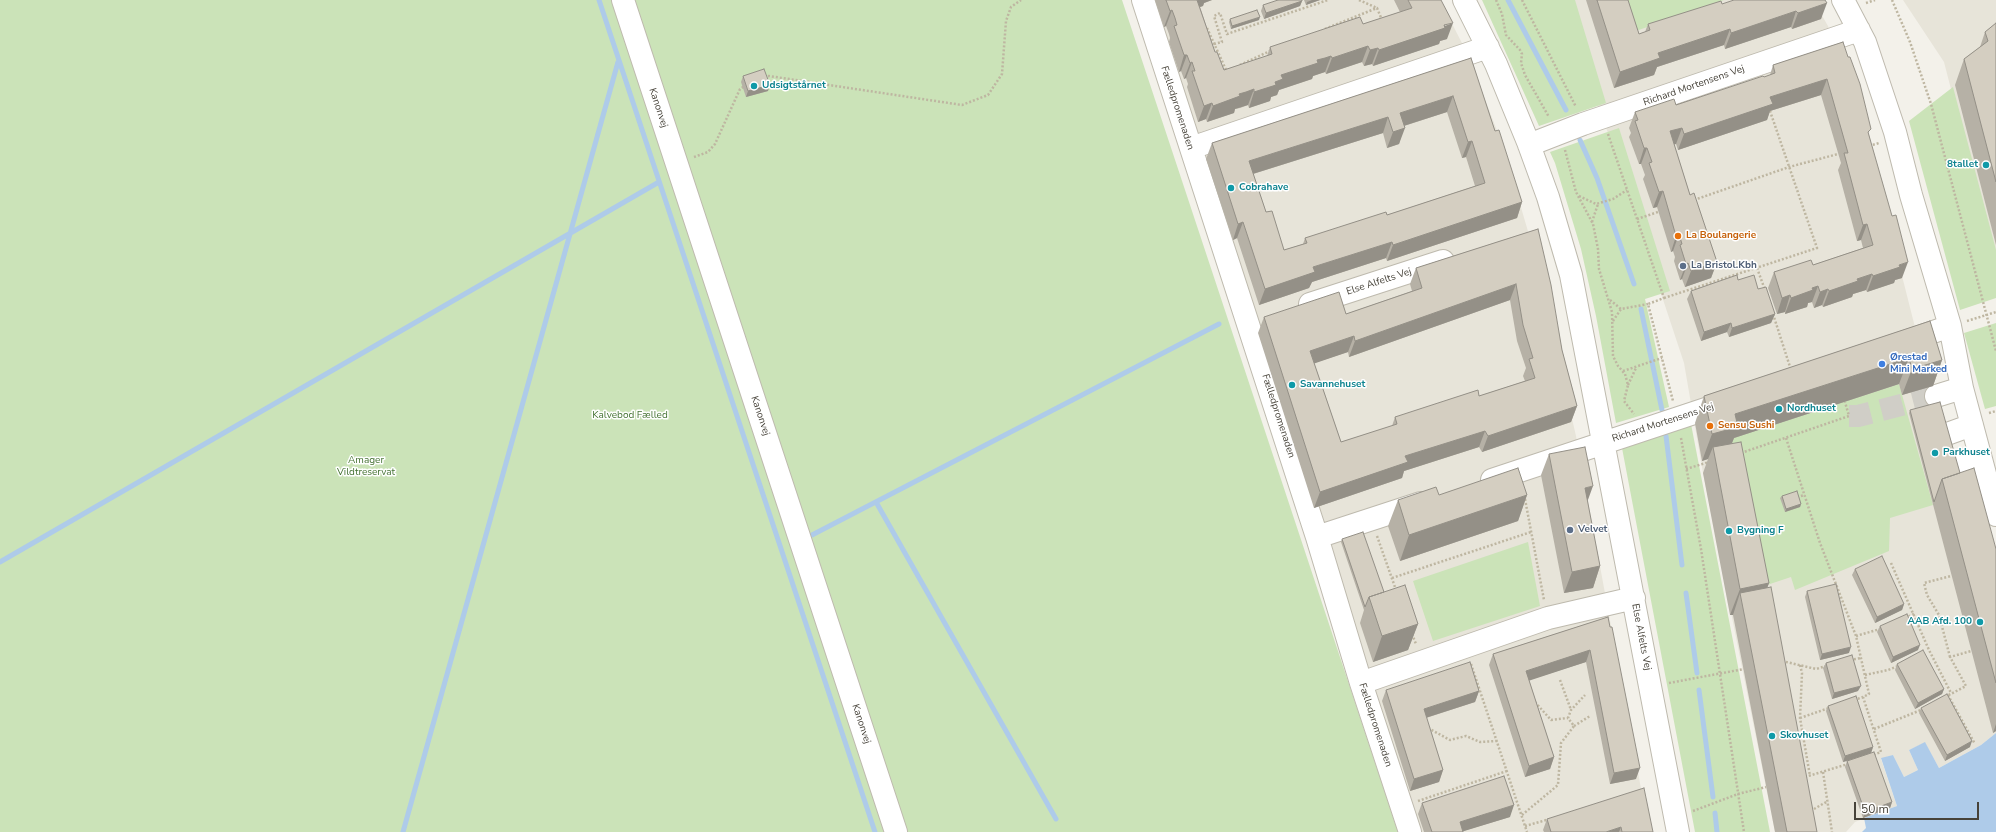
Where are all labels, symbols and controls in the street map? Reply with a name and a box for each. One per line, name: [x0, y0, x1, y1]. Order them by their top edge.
street label: Richard Mortensens Vej: [1642, 63, 1746, 109]
street label: Fælledpromenaden: [1158, 65, 1196, 151]
place label: Udsigtstårnet: [762, 80, 826, 92]
marker: Udsigtstårnet: [749, 81, 759, 91]
street label: Kanonvej: [646, 87, 670, 129]
place label: 8tallet: [1947, 159, 1978, 171]
marker: 8tallet: [1981, 160, 1991, 170]
place label: Cobrahave: [1239, 182, 1288, 194]
marker: Cobrahave: [1226, 183, 1236, 193]
place label: La Boulangerie: [1686, 230, 1756, 242]
marker: La Boulangerie: [1673, 231, 1683, 241]
place label: La Bristol.Kbh: [1691, 260, 1757, 272]
marker: La Bristol.Kbh: [1678, 261, 1688, 271]
street label: Else Alfelts Vej: [1345, 266, 1413, 298]
place label: Ørestad Mini Marked: [1890, 352, 1947, 376]
marker: Ørestad Mini Marked: [1877, 359, 1887, 369]
street label: Fælledpromenaden: [1259, 373, 1297, 459]
place label: Savannehuset: [1300, 379, 1365, 391]
marker: Savannehuset: [1287, 380, 1297, 390]
street label: Kanonvej: [748, 395, 772, 437]
street label: Richard Mortensens Vej: [1611, 401, 1715, 445]
place label: Nordhuset: [1787, 403, 1836, 415]
marker: Nordhuset: [1774, 404, 1784, 414]
park label: Kalvebod Fælled: [592, 410, 668, 422]
place label: Sensu Sushi: [1718, 420, 1774, 432]
marker: Sensu Sushi: [1705, 421, 1715, 431]
place label: Parkhuset: [1943, 447, 1990, 459]
marker: Parkhuset: [1930, 448, 1940, 458]
park label: Amager Vildtreservat: [337, 455, 395, 478]
place label: Velvet: [1578, 524, 1607, 536]
marker: Velvet: [1565, 525, 1575, 535]
place label: Bygning F: [1737, 525, 1784, 537]
marker: Bygning F: [1724, 526, 1734, 536]
street label: Else Alfelts Vej: [1629, 603, 1653, 671]
place label: AAB Afd. 100: [1908, 616, 1972, 628]
marker: AAB Afd. 100: [1975, 617, 1985, 627]
street label: Fælledpromenaden: [1356, 682, 1394, 768]
street label: Kanonvej: [849, 703, 873, 745]
place label: Skovhuset: [1780, 730, 1828, 742]
marker: Skovhuset: [1767, 731, 1777, 741]
scale bar: [1856, 794, 1981, 820]
text: 50 m: [1861, 801, 1889, 817]

